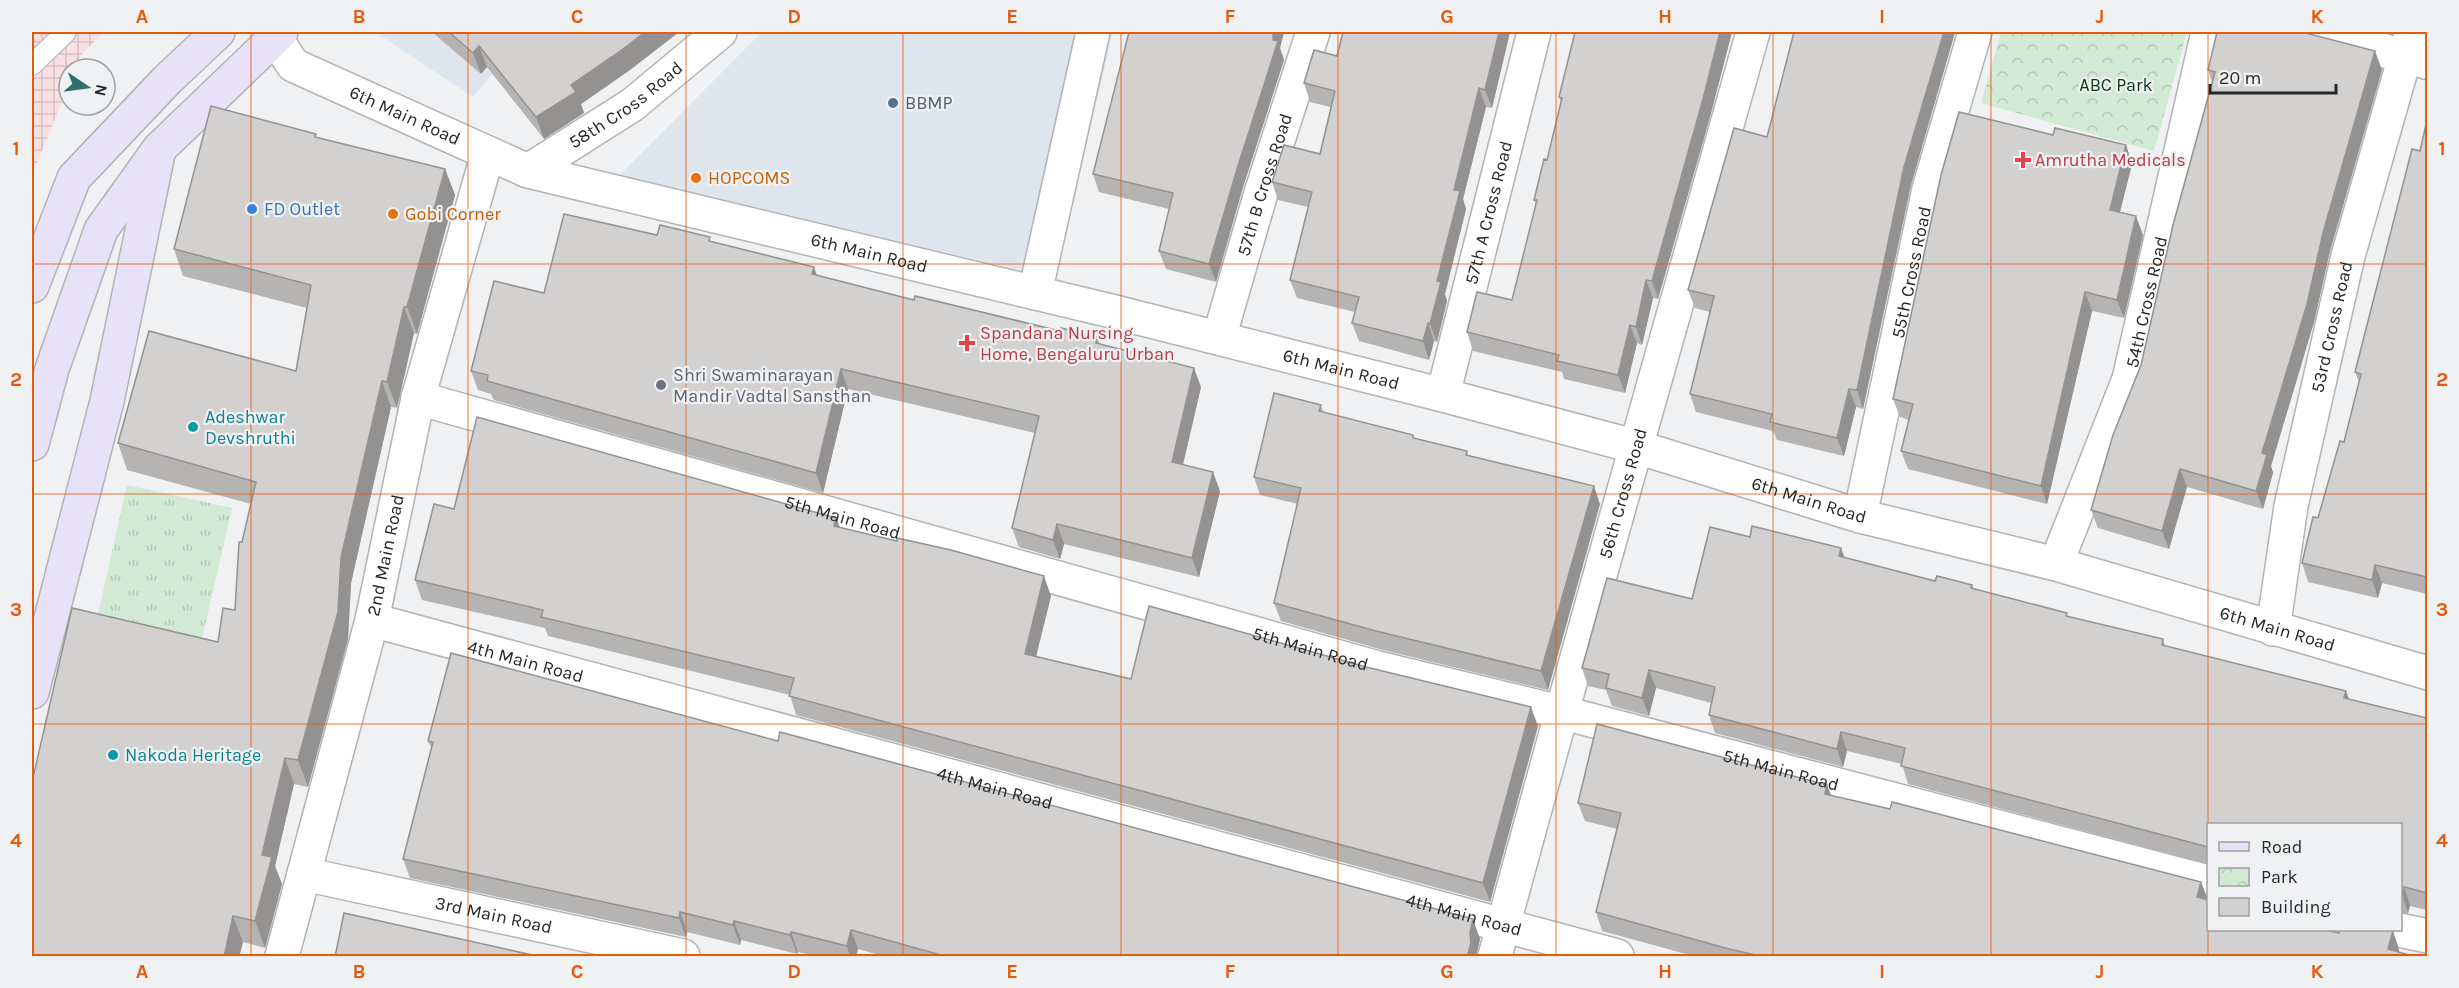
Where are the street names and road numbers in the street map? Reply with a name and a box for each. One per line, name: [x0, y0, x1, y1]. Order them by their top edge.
street label: 58th Cross Road: [565, 57, 687, 153]
street label: 6th Main Road: [346, 81, 464, 150]
street label: 57th B Cross Road: [1232, 111, 1297, 259]
street label: 57th A Cross Road: [1460, 139, 1517, 287]
street label: 55th Cross Road: [1887, 204, 1936, 340]
street label: 6th Main Road: [809, 228, 930, 278]
street label: 54th Cross Road: [2121, 234, 2172, 370]
street label: 53rd Cross Road: [2306, 259, 2357, 395]
street label: 6th Main Road: [1281, 344, 1402, 395]
street label: 56th Cross Road: [1594, 426, 1652, 561]
street label: 6th Main Road: [1749, 472, 1869, 528]
street label: 5th Main Road: [782, 491, 903, 544]
street label: 2nd Main Road: [362, 493, 409, 618]
street label: 6th Main Road: [2217, 602, 2338, 656]
street label: 5th Main Road: [1250, 622, 1371, 676]
street label: 4th Main Road: [465, 635, 586, 688]
street label: 5th Main Road: [1721, 744, 1842, 796]
street label: 4th Main Road: [934, 762, 1055, 814]
street label: 4th Main Road: [1404, 889, 1524, 941]
street label: 3rd Main Road: [433, 892, 554, 938]

